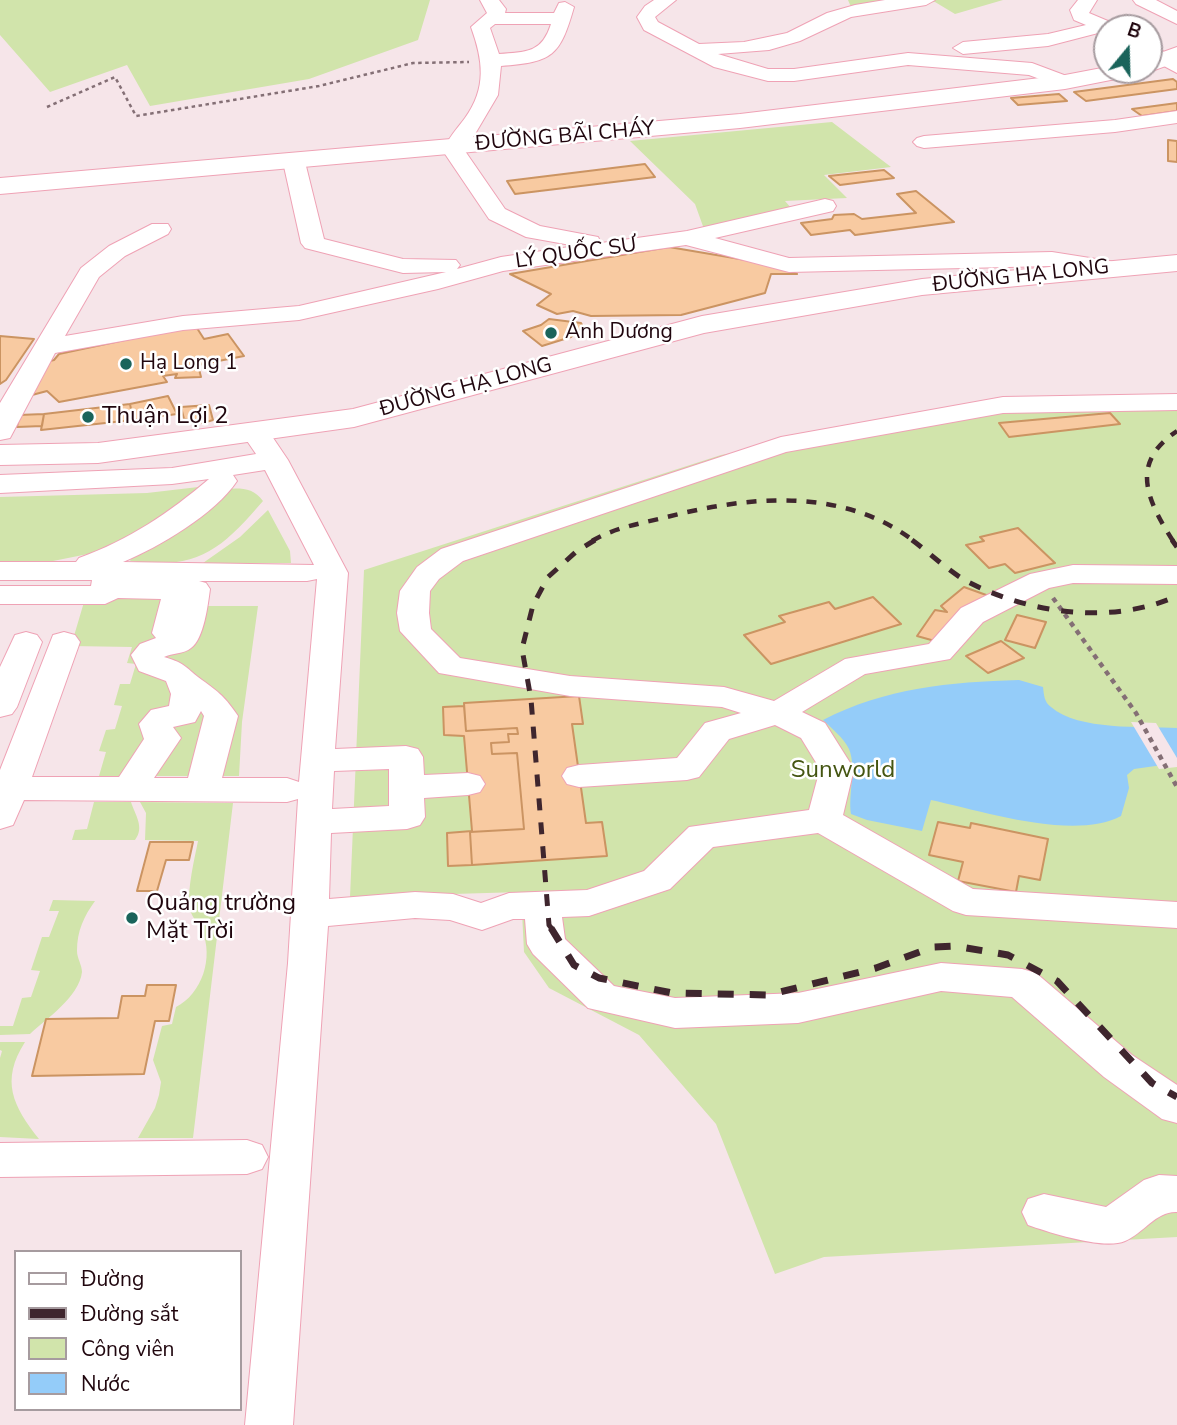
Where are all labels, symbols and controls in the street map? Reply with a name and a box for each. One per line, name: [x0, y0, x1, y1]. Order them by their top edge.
north arrow: [1093, 14, 1163, 84]
text: B: [1124, 17, 1145, 45]
street label: ĐƯỜNG BÃI CHÁY: [474, 117, 656, 157]
street label: LÝ QUỐC SƯ: [514, 233, 638, 275]
street label: ĐƯỜNG HẠ LONG: [931, 255, 1111, 299]
place label: Ánh Dương: [565, 320, 673, 346]
marker: Ánh Dương: [543, 325, 559, 341]
place label: Hạ Long 1: [140, 351, 238, 377]
street label: ĐƯỜNG HẠ LONG: [377, 353, 555, 423]
marker: Hạ Long 1: [118, 356, 134, 372]
place label: Thuận Lợi 2: [102, 403, 228, 431]
marker: Thuận Lợi 2: [80, 409, 96, 425]
park label: Sunworld: [791, 757, 895, 785]
place label: Quảng trường Mặt Trời: [146, 890, 296, 946]
marker: Quảng trường Mặt Trời: [124, 910, 140, 926]
legend: [14, 1250, 242, 1411]
text: Đường: [81, 1265, 144, 1293]
text: Đường sắt: [81, 1300, 178, 1328]
text: Công viên: [81, 1335, 175, 1363]
text: Nước: [81, 1370, 130, 1398]

